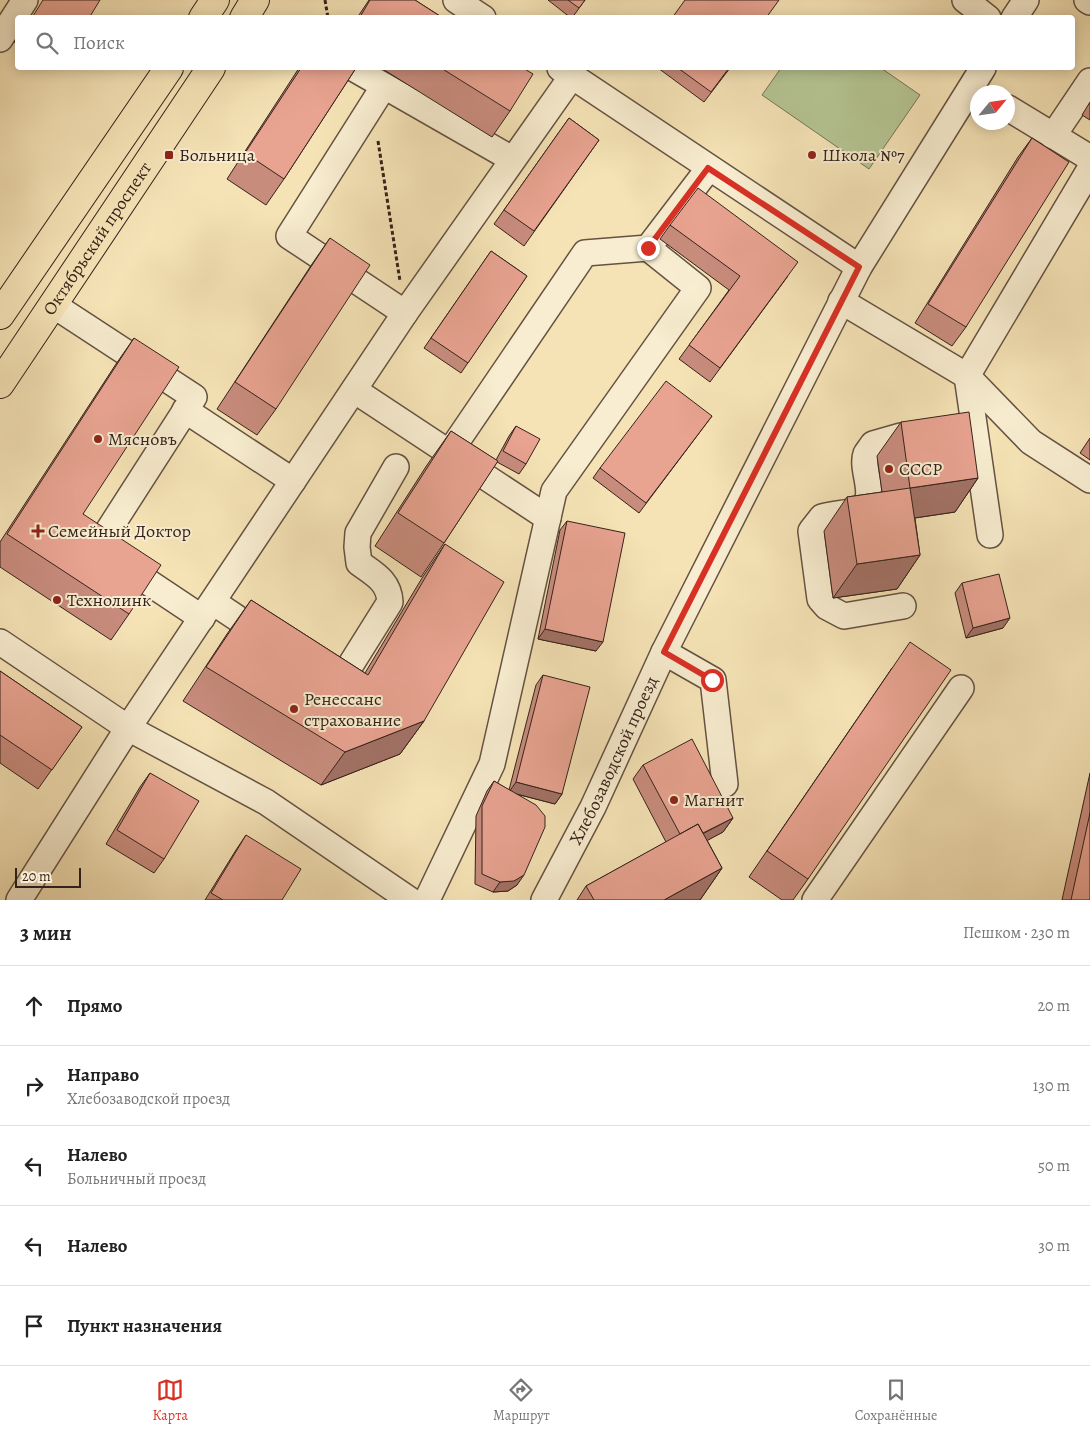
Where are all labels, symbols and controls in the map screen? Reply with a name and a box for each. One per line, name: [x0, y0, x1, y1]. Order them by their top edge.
search box: [15, 15, 1075, 70]
icon: search: [33, 29, 61, 57]
text: Поиск: [73, 30, 125, 56]
north arrow: [970, 85, 1015, 130]
place label: Больница: [179, 143, 256, 167]
place label: Школа №7: [822, 143, 905, 167]
marker: Больница: [163, 149, 175, 161]
marker: Школа №7: [806, 149, 818, 161]
street label: Октябрьский проспект: [37, 157, 157, 320]
route end: [637, 237, 660, 260]
place label: Мясновъ: [108, 427, 177, 451]
marker: Мясновъ: [92, 433, 104, 445]
place label: СССР: [899, 457, 942, 481]
marker: СССР: [883, 463, 895, 475]
place label: Семейный Доктор: [48, 519, 191, 543]
marker: Семейный Доктор: [32, 525, 44, 537]
place label: Технолинк: [67, 588, 151, 612]
marker: Технолинк: [51, 594, 63, 606]
route start: [701, 669, 724, 692]
street label: Хлебозаводской проезд: [563, 672, 663, 849]
place label: Ренессанс страхование: [304, 687, 401, 732]
marker: Ренессанс страхование: [288, 703, 300, 715]
place label: Магнит: [684, 788, 744, 812]
marker: Магнит: [668, 794, 680, 806]
scale bar: [15, 865, 81, 888]
text: 20 m: [22, 867, 51, 886]
text: 3 мин: [20, 919, 72, 947]
text: Пешком · 230 m: [963, 922, 1070, 944]
icon: ahead: [20, 992, 48, 1020]
text: Прямо: [67, 993, 122, 1019]
text: 20 m: [1037, 995, 1070, 1017]
text: Направо: [67, 1062, 139, 1088]
icon: right: [20, 1072, 48, 1100]
text: 130 m: [1033, 1075, 1070, 1097]
text: Хлебозаводской проезд: [67, 1088, 230, 1110]
text: Налево: [67, 1142, 127, 1168]
icon: left: [20, 1152, 48, 1180]
text: 50 m: [1038, 1155, 1070, 1177]
text: Больничный проезд: [67, 1168, 206, 1190]
icon: left: [20, 1232, 48, 1260]
text: Налево: [67, 1233, 127, 1259]
text: 30 m: [1038, 1235, 1070, 1257]
icon: arrive: [20, 1312, 48, 1340]
text: Пункт назначения: [67, 1313, 222, 1339]
tab: Карта: [153, 1376, 188, 1425]
tab: Маршрут: [493, 1376, 550, 1425]
tab: Сохранённые: [855, 1376, 937, 1425]

